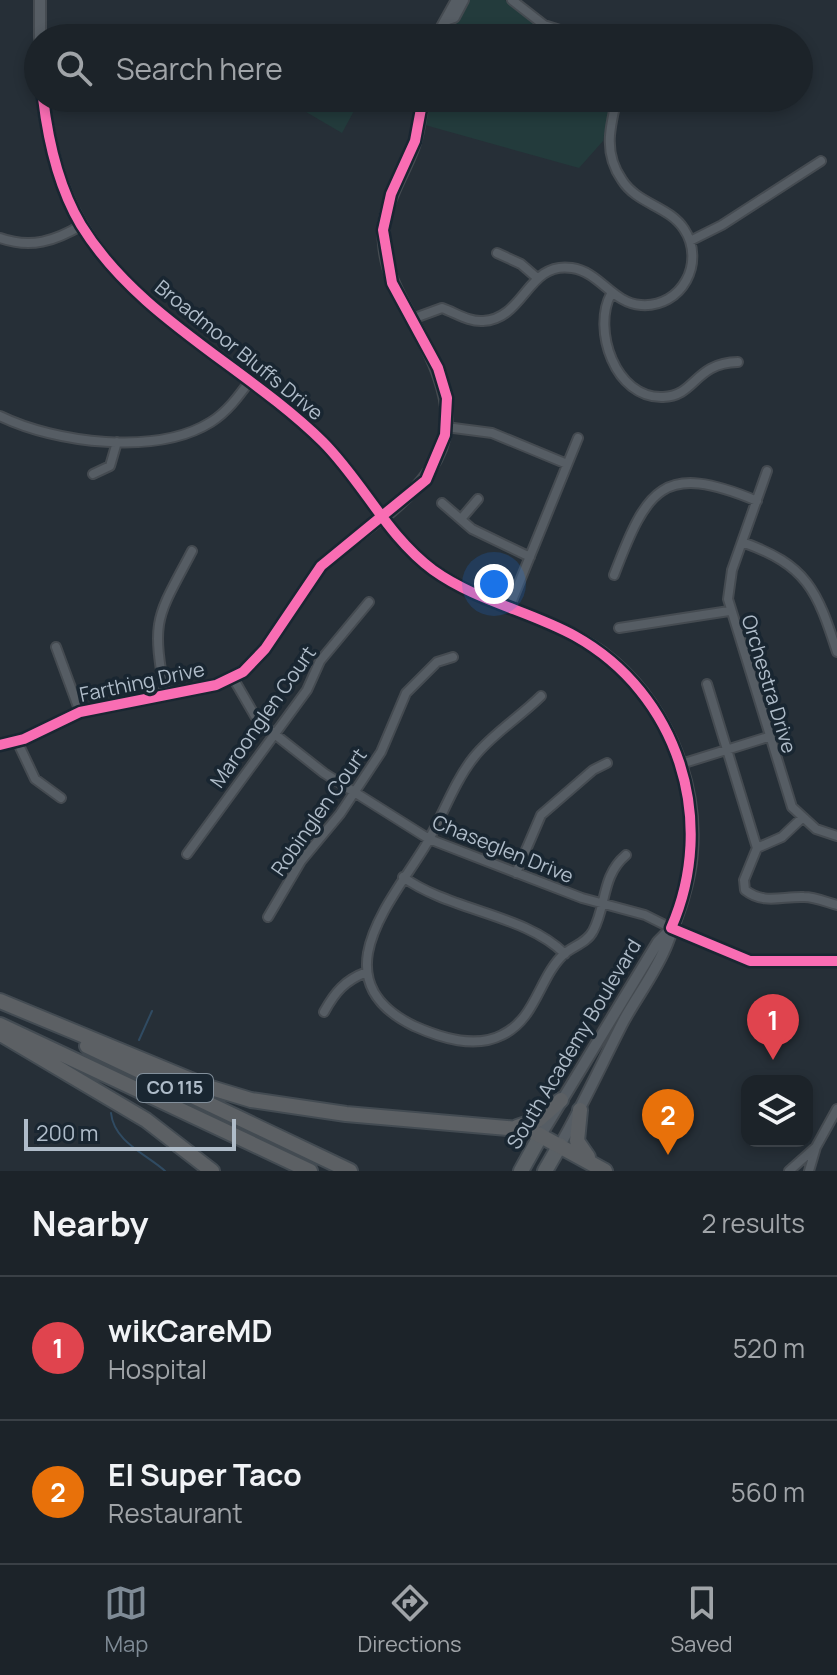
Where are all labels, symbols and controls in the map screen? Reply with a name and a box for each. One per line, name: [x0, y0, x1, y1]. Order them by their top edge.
search box: [24, 24, 813, 112]
icon: search: [52, 46, 96, 90]
text: Search here: [116, 48, 283, 89]
street label: Broadmoor Bluffs Drive: [150, 273, 329, 426]
your location: [474, 564, 514, 604]
street label: Orchestra Drive: [736, 611, 803, 756]
street label: Maroonglen Court: [203, 640, 322, 793]
street label: Farthing Drive: [77, 655, 207, 708]
street label: Robinglen Court: [265, 743, 373, 881]
street label: Chaseglen Drive: [429, 808, 578, 889]
street label: South Academy Boulevard: [500, 934, 647, 1154]
pin: 1: [747, 994, 799, 1060]
road number: CO 115: [137, 1074, 213, 1102]
map controls: [741, 1075, 813, 1147]
button: layers: [741, 1075, 813, 1147]
pin: 2: [642, 1089, 694, 1155]
scale bar: [24, 1115, 236, 1151]
text: 200 m: [36, 1118, 98, 1148]
text: Nearby: [32, 1200, 148, 1246]
text: 2 results: [701, 1205, 805, 1241]
text: wikCareMD: [108, 1310, 272, 1351]
text: 1: [52, 1330, 64, 1366]
text: 520 m: [733, 1330, 805, 1366]
text: Hospital: [108, 1351, 207, 1387]
text: El Super Taco: [108, 1454, 302, 1495]
text: 2: [50, 1474, 66, 1510]
text: 560 m: [731, 1474, 805, 1510]
text: Restaurant: [108, 1495, 243, 1531]
tab: Map: [104, 1581, 148, 1659]
tab: Directions: [357, 1581, 462, 1659]
tab: Saved: [671, 1581, 733, 1659]

